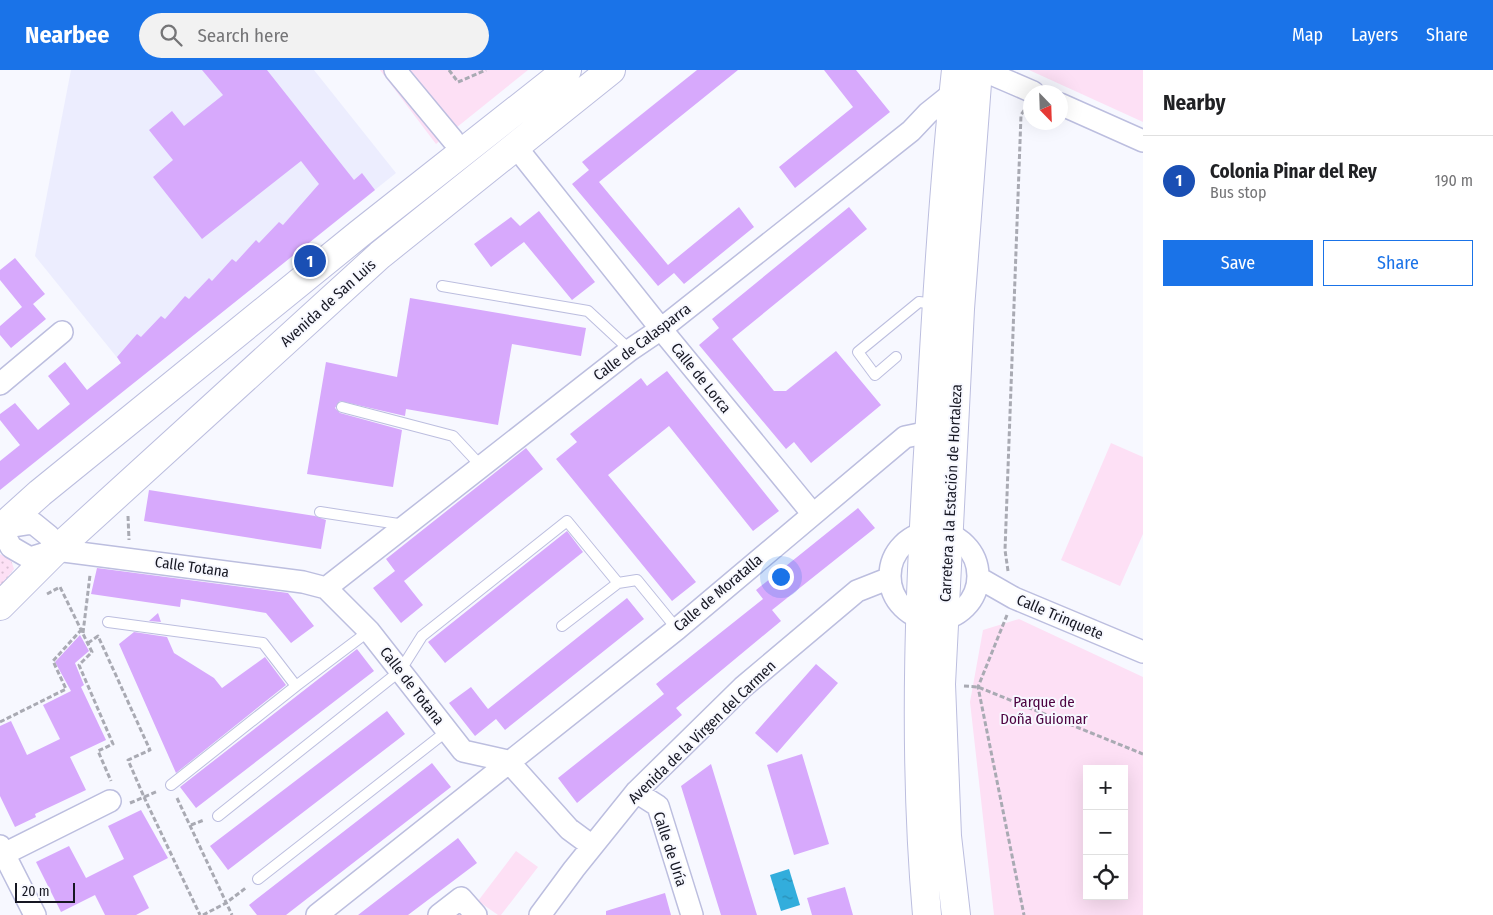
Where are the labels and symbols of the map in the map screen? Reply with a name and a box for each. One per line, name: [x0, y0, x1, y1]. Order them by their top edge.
north arrow: [1023, 85, 1068, 130]
pin: 1: [294, 242, 326, 280]
street label: Avenida de San Luis: [277, 255, 379, 351]
street label: Calle de Calasparra: [590, 300, 694, 384]
street label: Calle de Lorca: [667, 339, 735, 417]
street label: Carretera a la Estación de Hortaleza: [936, 384, 966, 602]
street label: Calle de Moratalla: [670, 551, 766, 635]
street label: Calle Totana: [154, 553, 230, 581]
your location: [768, 564, 794, 590]
street label: Calle Trinquete: [1014, 591, 1106, 643]
street label: Calle de Totana: [376, 643, 448, 729]
street label: Avenida de la Virgen del Carmen: [624, 657, 780, 807]
park label: Parque de Doña Guiomar: [1000, 693, 1089, 728]
street label: Calle de Uría: [649, 809, 691, 889]
scale bar: [15, 880, 75, 903]

